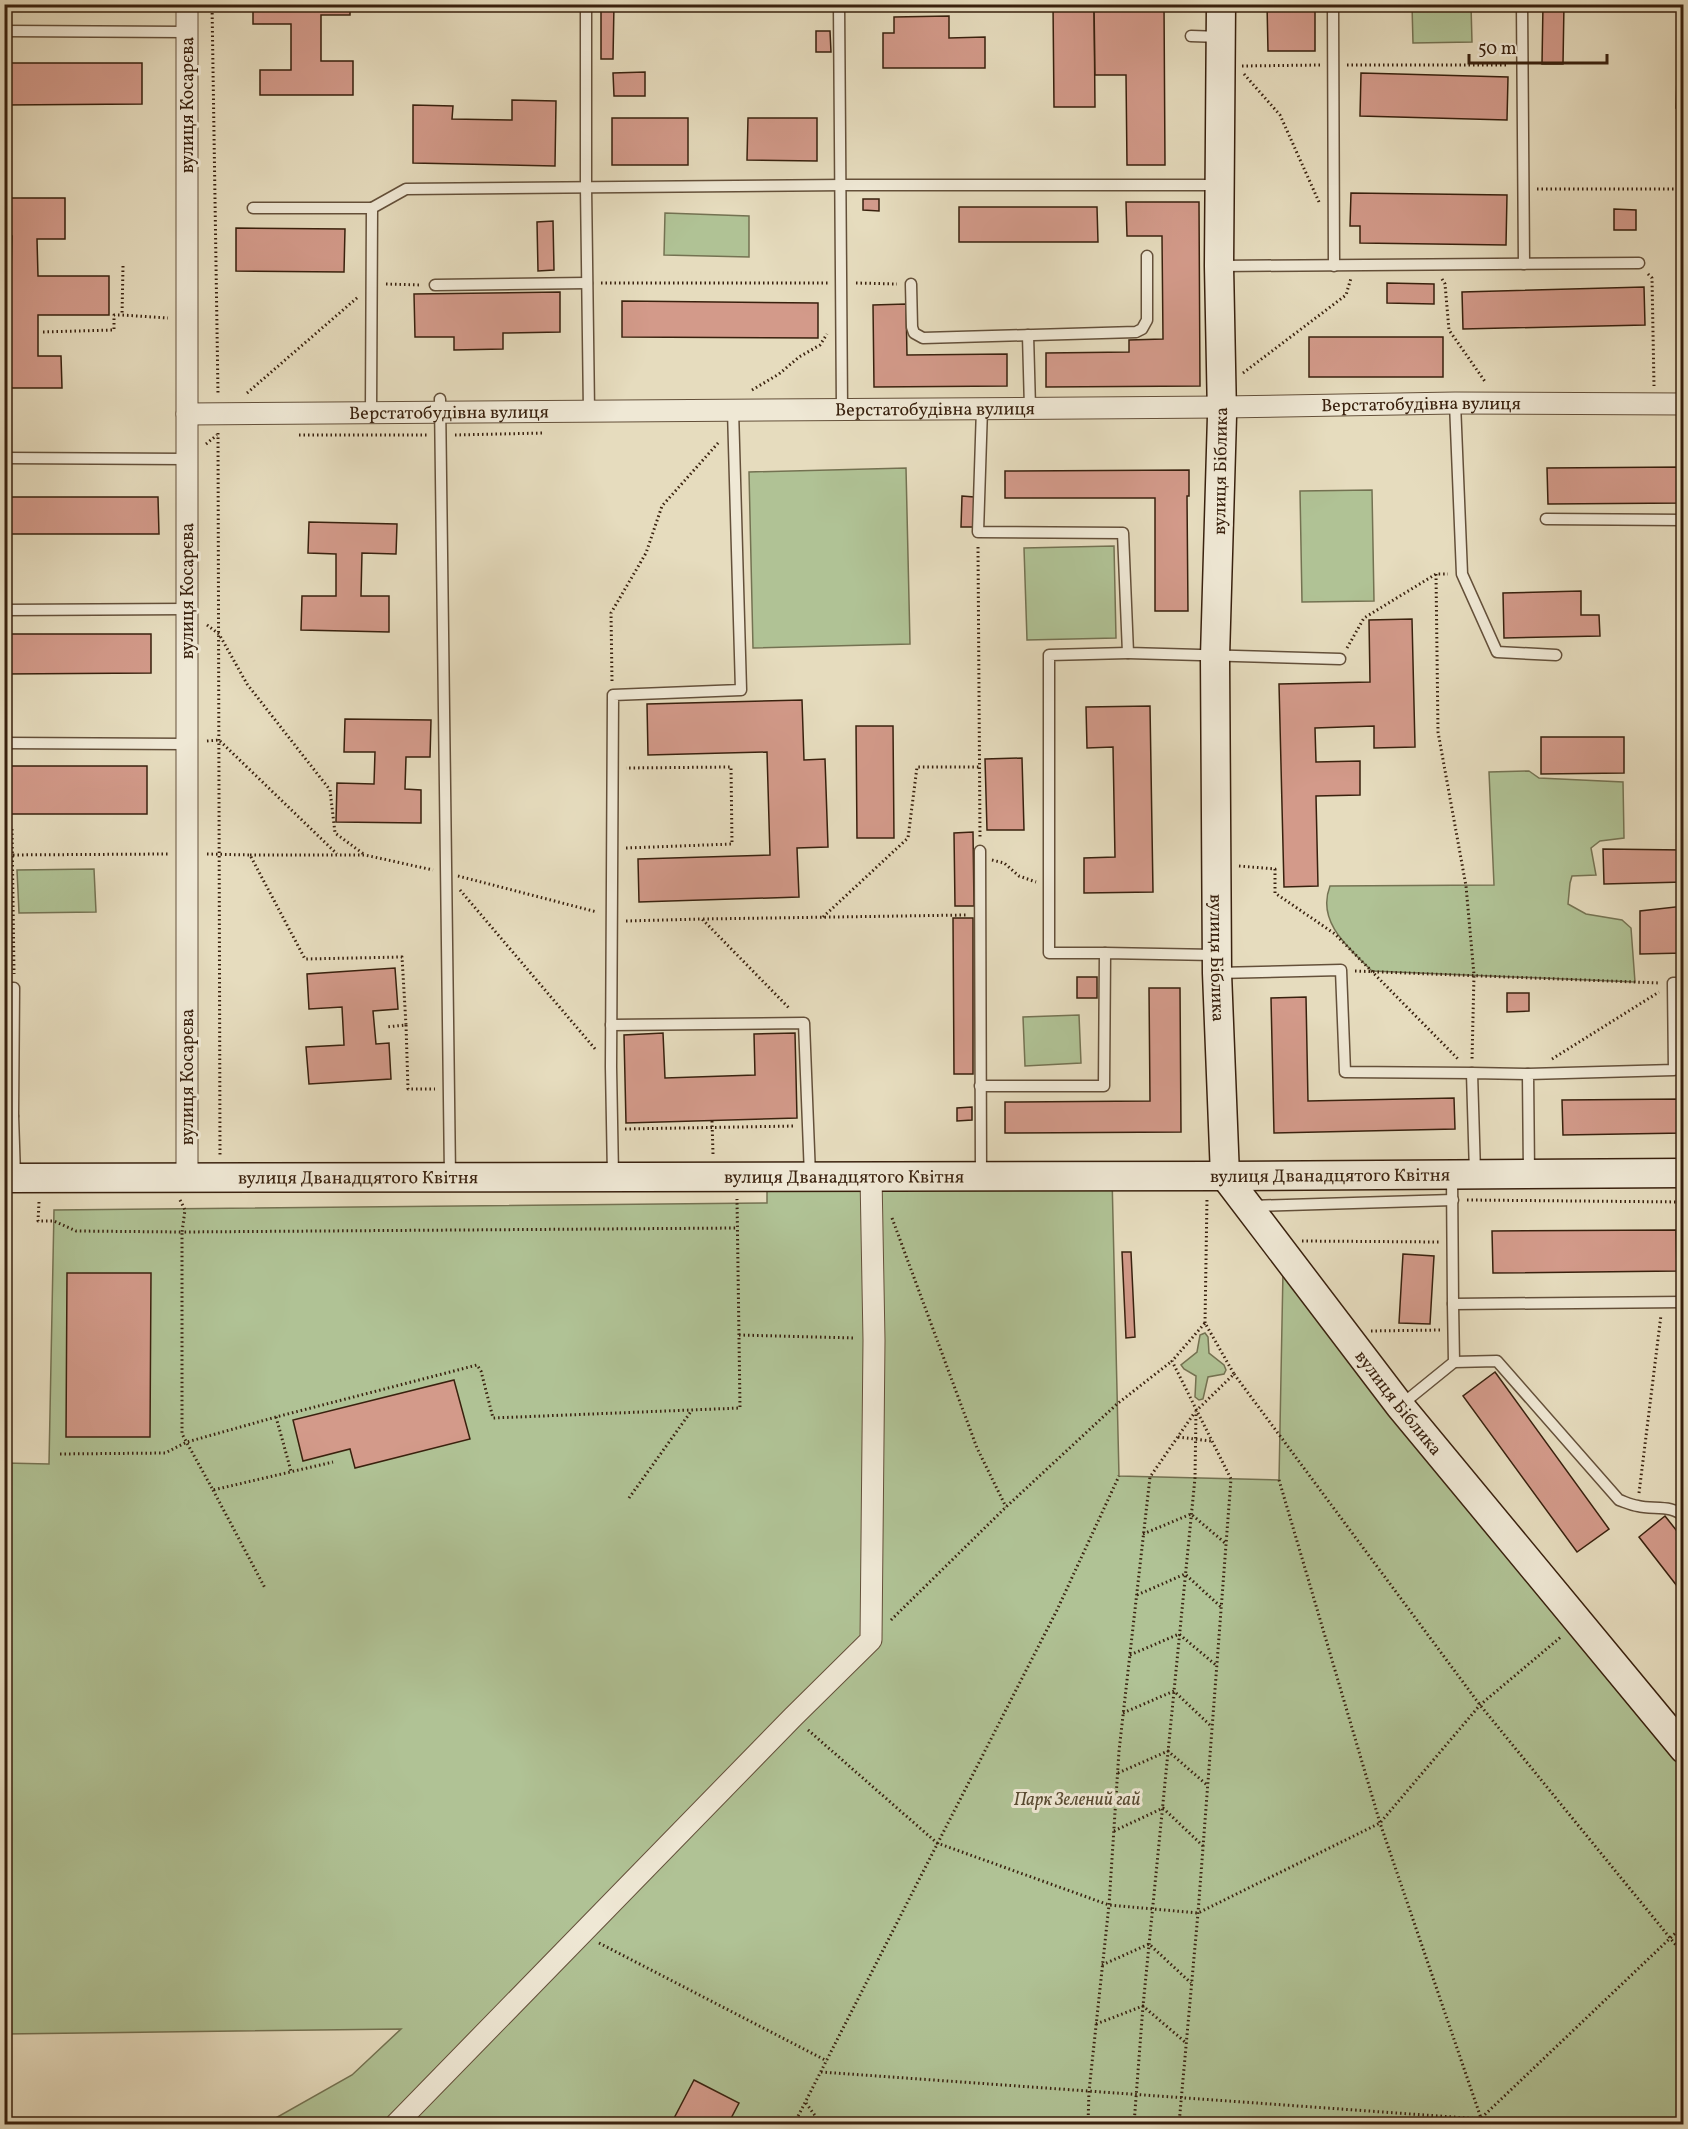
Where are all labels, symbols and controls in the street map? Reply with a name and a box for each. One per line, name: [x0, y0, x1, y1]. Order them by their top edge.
scale bar: [1469, 27, 1607, 65]
street label: вулиця Косарєва: [176, 37, 201, 173]
text: 50 m: [1478, 37, 1517, 62]
street label: Верстатобудівна вулиця: [1321, 392, 1521, 419]
street label: Верстатобудівна вулиця: [835, 397, 1035, 424]
street label: Верстатобудівна вулиця: [349, 401, 549, 427]
street label: вулиця Біблика: [1208, 407, 1235, 535]
street label: вулиця Косарєва: [176, 523, 201, 659]
street label: вулиця Біблика: [1202, 894, 1230, 1022]
street label: вулиця Косарєва: [176, 1009, 201, 1145]
street label: вулиця Дванадцятого Квітня: [1210, 1164, 1450, 1190]
street label: вулиця Дванадцятого Квітня: [724, 1165, 964, 1191]
street label: вулиця Дванадцятого Квітня: [238, 1166, 478, 1192]
street label: вулиця Біблика: [1348, 1346, 1447, 1462]
park label: Парк Зелений гай: [1014, 1788, 1140, 1813]

